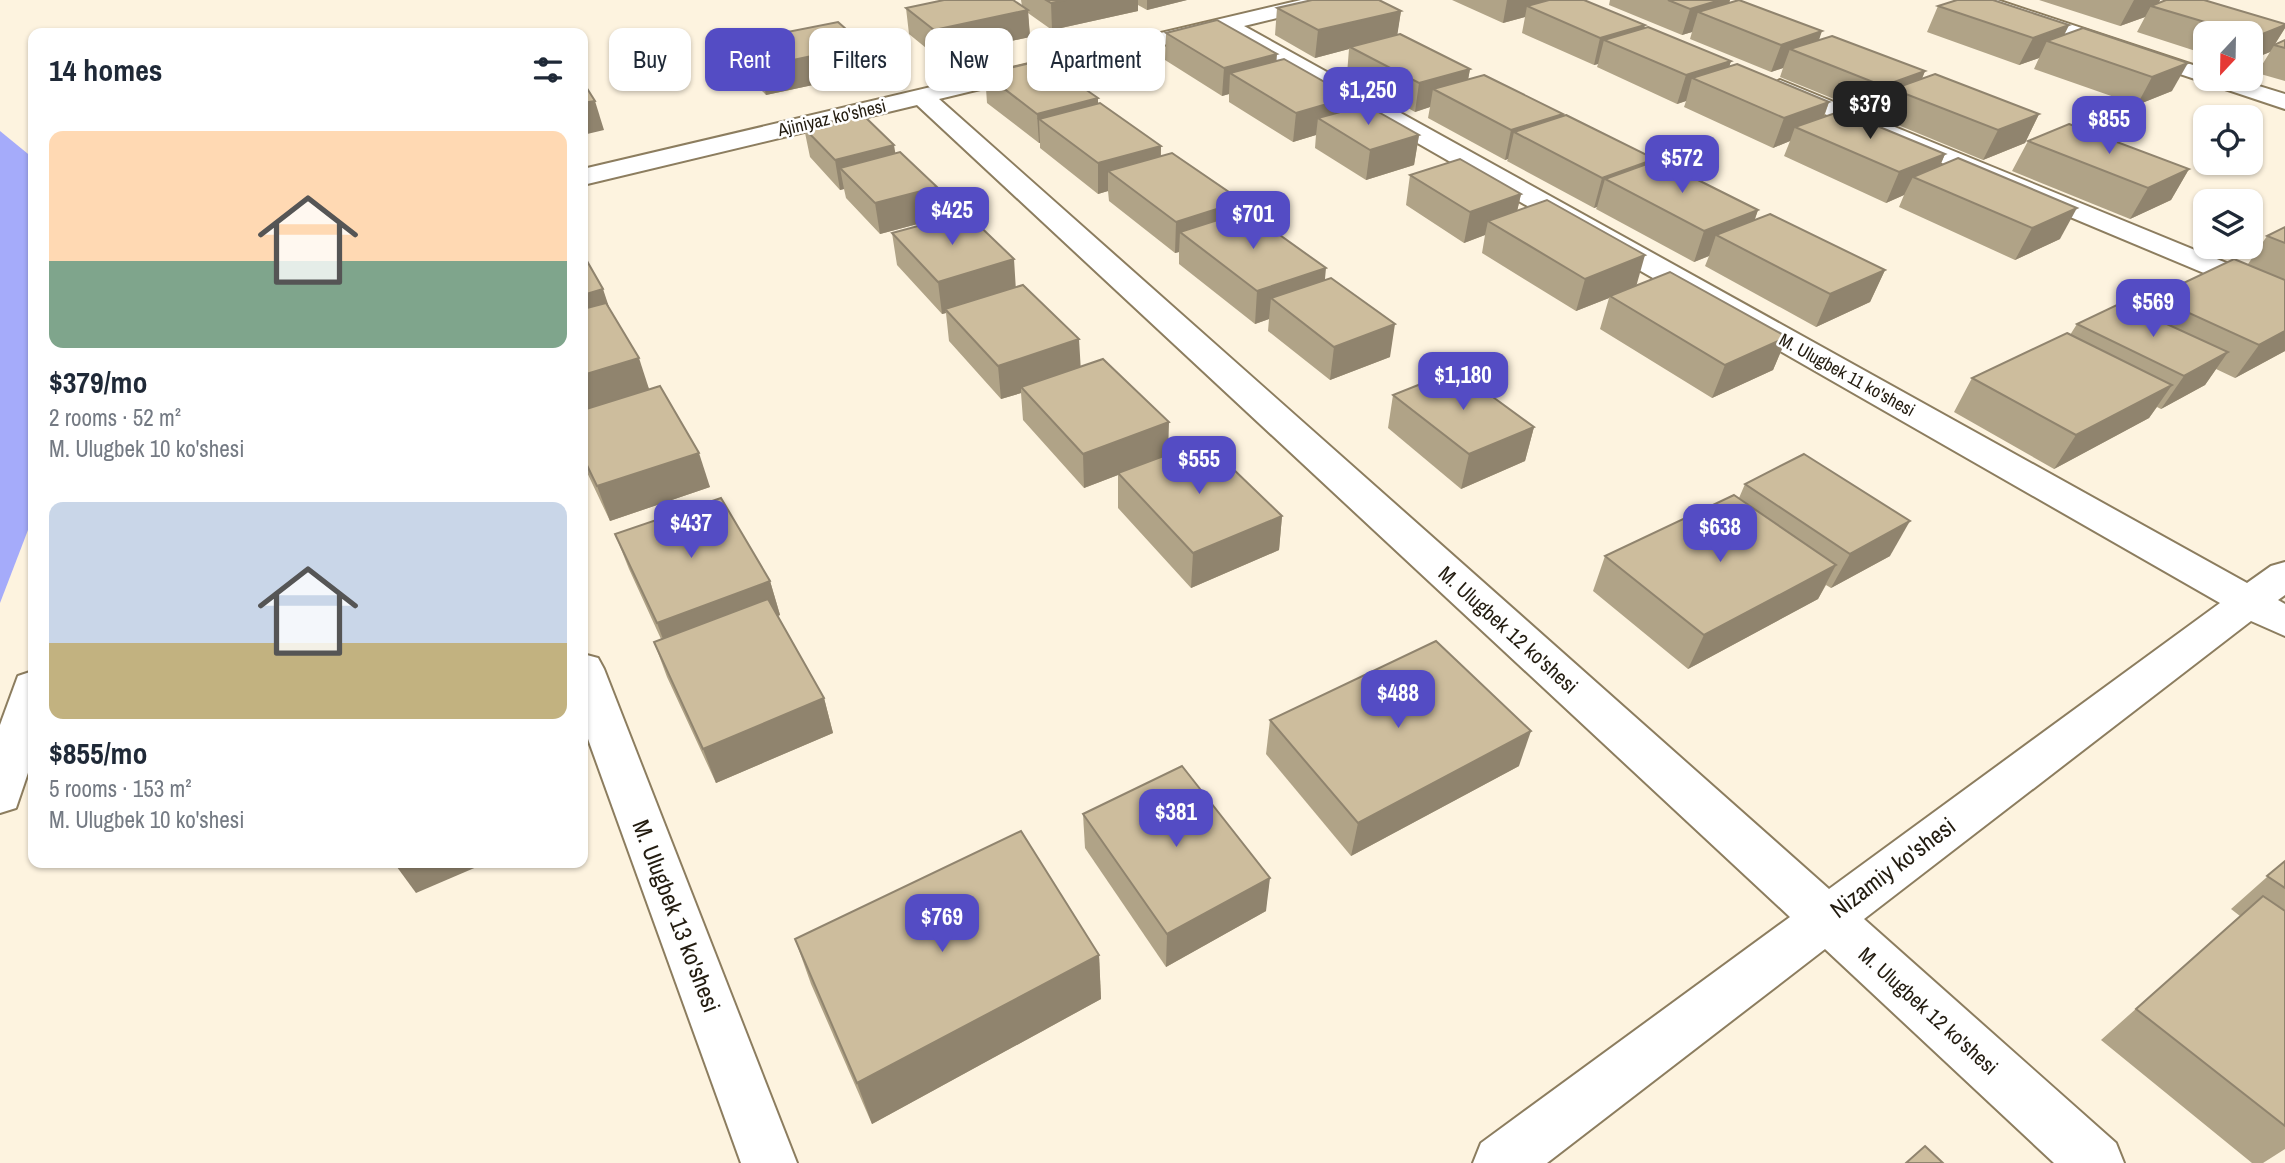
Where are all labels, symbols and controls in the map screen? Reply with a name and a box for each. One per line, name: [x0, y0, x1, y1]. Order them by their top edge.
north arrow: [2193, 21, 2263, 91]
map controls: [2193, 21, 2263, 259]
chip: Buy: [609, 28, 691, 91]
chip: Rent: [705, 28, 795, 91]
chip: Filters: [809, 28, 911, 91]
chip: New: [925, 28, 1013, 91]
chip: Apartment: [1027, 28, 1165, 91]
text: 14 homes: [49, 50, 163, 90]
icon: filters: [529, 51, 567, 89]
pin: $1,250: [1311, 68, 1425, 127]
text: $1,250: [1339, 74, 1397, 105]
pin: $379: [1829, 82, 1911, 141]
text: $379: [1849, 88, 1891, 119]
street label: Ajiniyaz ko'shesi: [774, 93, 888, 142]
pin: $855: [2068, 96, 2150, 156]
text: $855: [2088, 103, 2130, 134]
button: locate: [2193, 105, 2263, 175]
pin: $572: [1641, 136, 1723, 195]
text: $572: [1661, 142, 1703, 173]
icon: home: [245, 177, 371, 303]
pin: $425: [911, 188, 993, 247]
button: layers: [2193, 189, 2263, 259]
pin: $701: [1212, 191, 1294, 251]
text: $425: [931, 194, 973, 225]
text: $701: [1232, 198, 1274, 229]
pin: $569: [2112, 280, 2194, 339]
text: $569: [2132, 286, 2174, 317]
street label: M. Ulugbek 11 ko'shesi: [1775, 327, 1920, 422]
pin: $1,180: [1406, 352, 1520, 412]
text: $1,180: [1434, 359, 1492, 390]
text: $379/mo: [49, 362, 147, 402]
text: 2 rooms · 52 m²: [49, 402, 181, 433]
text: M. Ulugbek 10 ko'shesi: [49, 433, 244, 464]
pin: $555: [1158, 436, 1240, 496]
text: $555: [1178, 443, 1220, 474]
pin: $437: [650, 500, 732, 560]
pin: $638: [1679, 504, 1761, 564]
text: $437: [670, 507, 712, 538]
text: $638: [1699, 511, 1741, 542]
icon: home: [245, 548, 371, 674]
street label: M. Ulugbek 12 ko'shesi: [1432, 559, 1584, 700]
pin: $488: [1357, 670, 1439, 730]
text: $488: [1377, 677, 1419, 708]
text: $855/mo: [49, 733, 147, 773]
text: 5 rooms · 153 m²: [49, 773, 192, 804]
pin: $381: [1135, 790, 1217, 849]
text: $381: [1155, 796, 1197, 827]
text: M. Ulugbek 10 ko'shesi: [49, 804, 244, 835]
street label: Nizamiy ko'shesi: [1823, 810, 1962, 925]
street label: M. Ulugbek 13 ko'shesi: [625, 815, 728, 1017]
pin: $769: [901, 894, 983, 954]
text: $769: [921, 901, 963, 932]
street label: M. Ulugbek 12 ko'shesi: [1852, 940, 2004, 1081]

